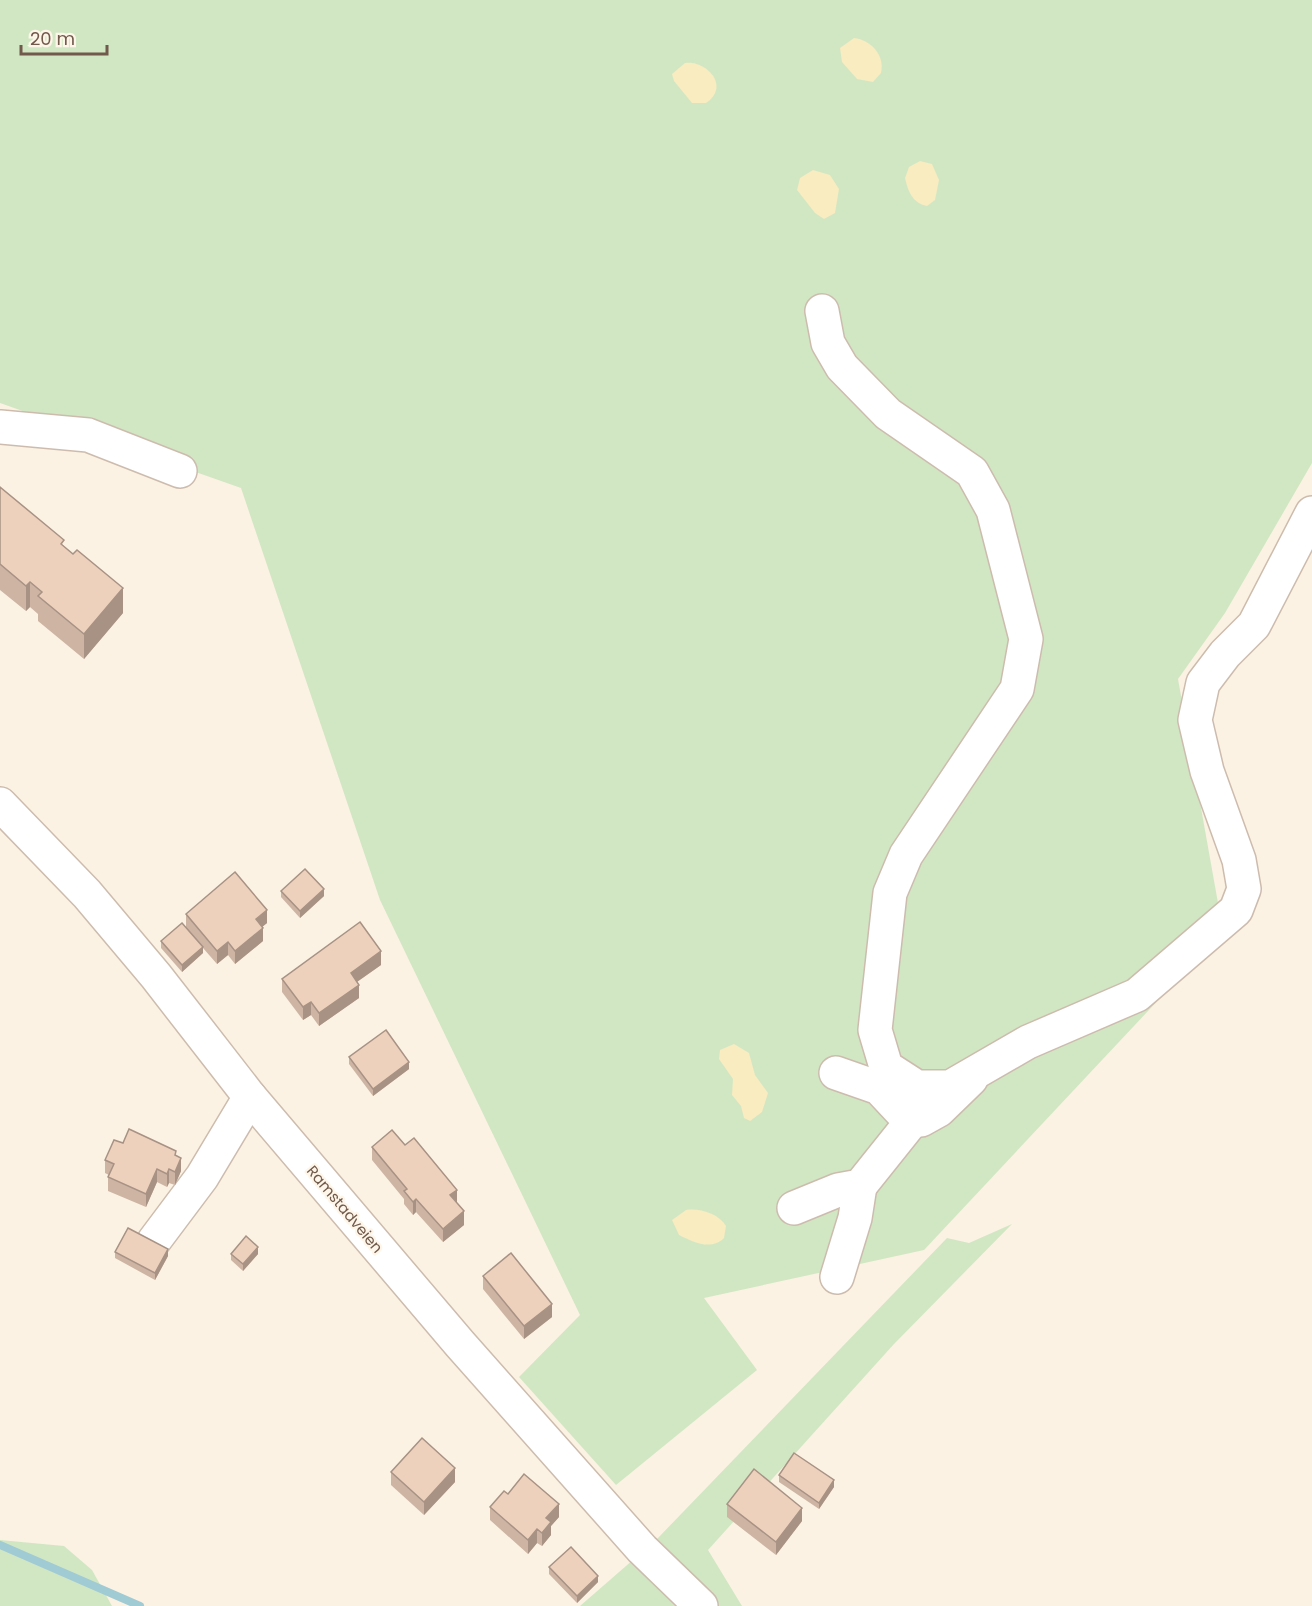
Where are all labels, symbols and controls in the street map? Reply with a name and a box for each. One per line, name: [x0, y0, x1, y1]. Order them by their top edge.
scale bar: [21, 18, 106, 56]
text: 20 m: [30, 26, 75, 51]
street label: Ramstadveien: [302, 1161, 388, 1257]

